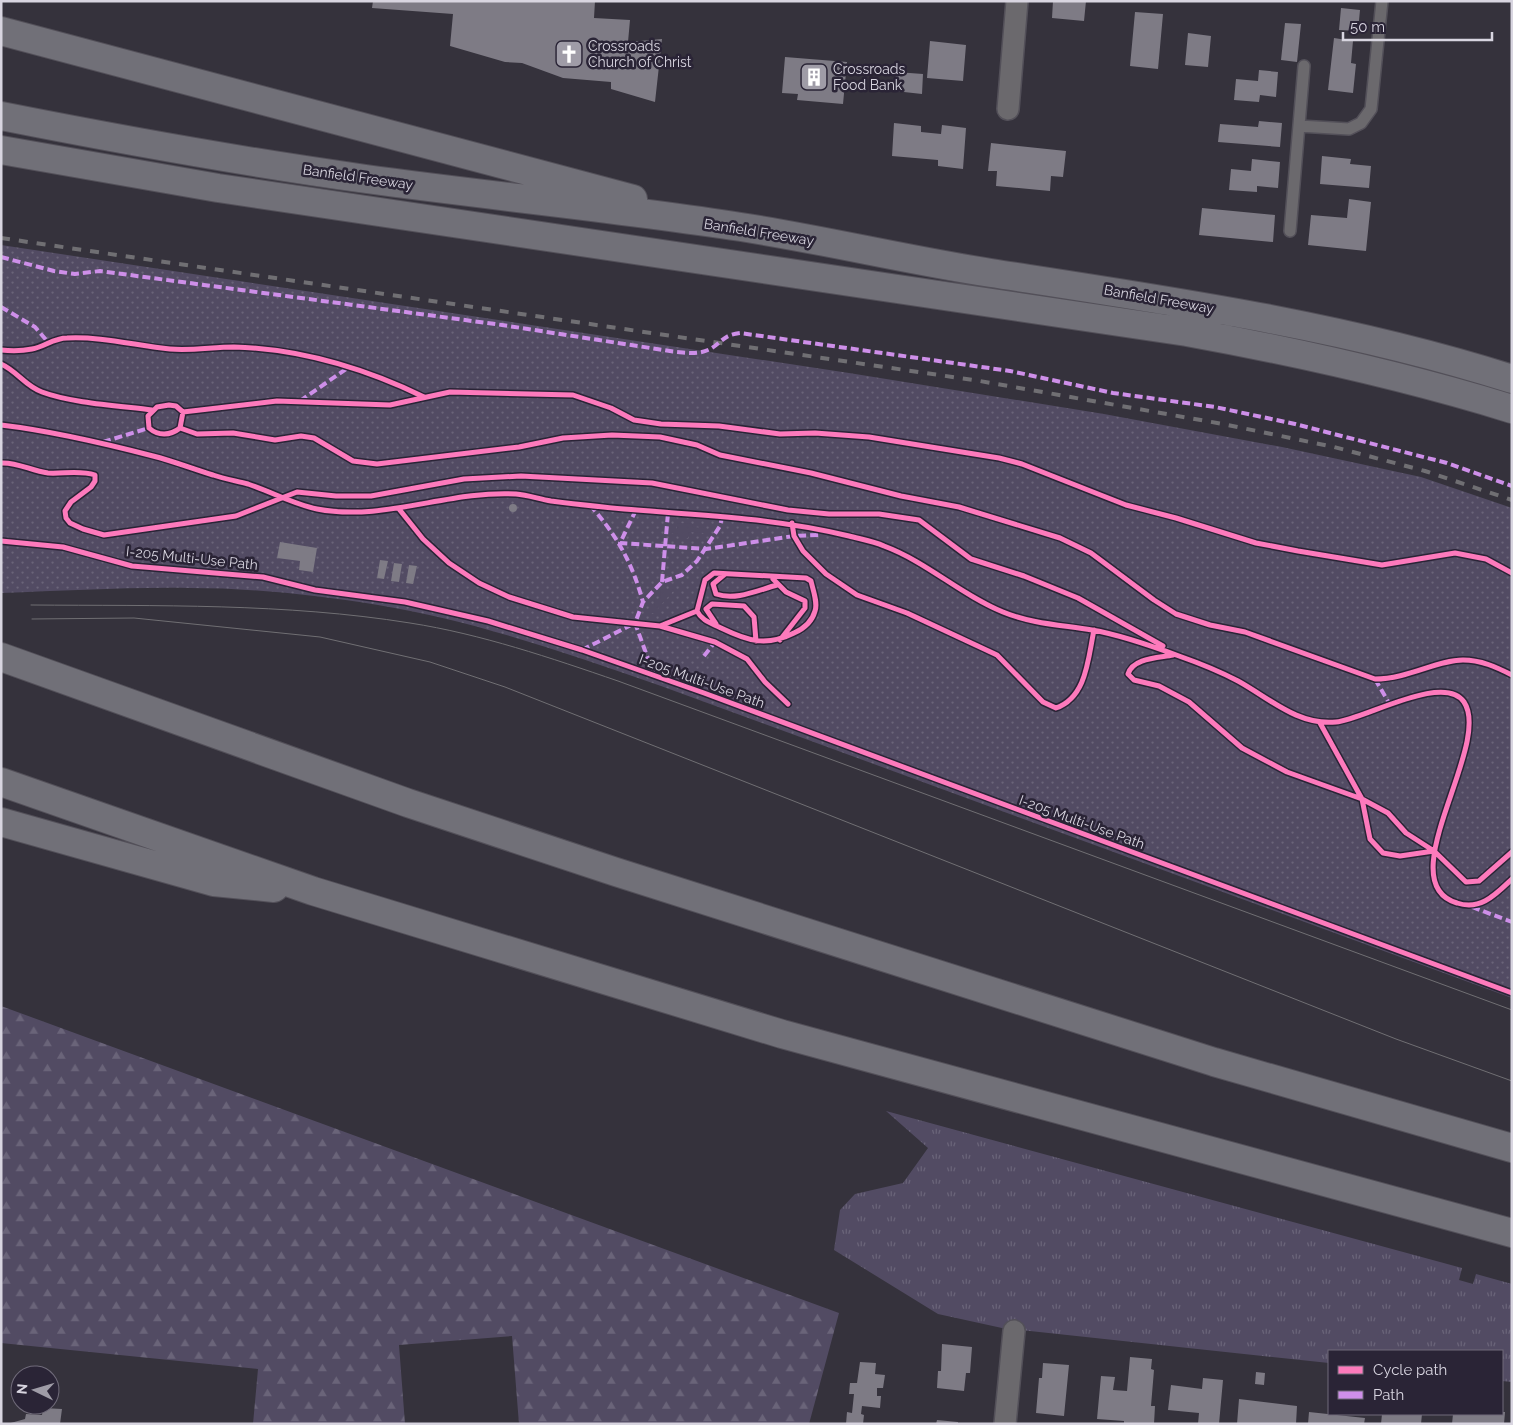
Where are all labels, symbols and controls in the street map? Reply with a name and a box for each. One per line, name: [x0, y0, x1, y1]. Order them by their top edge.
scale bar: [1343, 10, 1492, 42]
text: 50 m: [1350, 18, 1385, 36]
place label: Crossroads Church of Christ: [588, 38, 692, 70]
church icon: Crossroads Church of Christ: [554, 39, 584, 69]
place label: Crossroads Food Bank: [833, 61, 906, 93]
building icon: Crossroads Food Bank: [799, 62, 829, 92]
street label: Banfield Freeway: [302, 161, 415, 193]
street label: Banfield Freeway: [703, 215, 816, 249]
street label: Banfield Freeway: [1103, 281, 1216, 317]
street label: I-205 Multi-Use Path: [125, 543, 259, 573]
street label: I-205 Multi-Use Path: [637, 651, 767, 711]
street label: I-205 Multi-Use Path: [1017, 792, 1147, 852]
legend: [1328, 1350, 1503, 1415]
text: Cycle path: [1373, 1361, 1447, 1379]
north arrow: [10, 1365, 60, 1415]
text: N: [14, 1383, 30, 1395]
text: Path: [1373, 1386, 1404, 1404]

